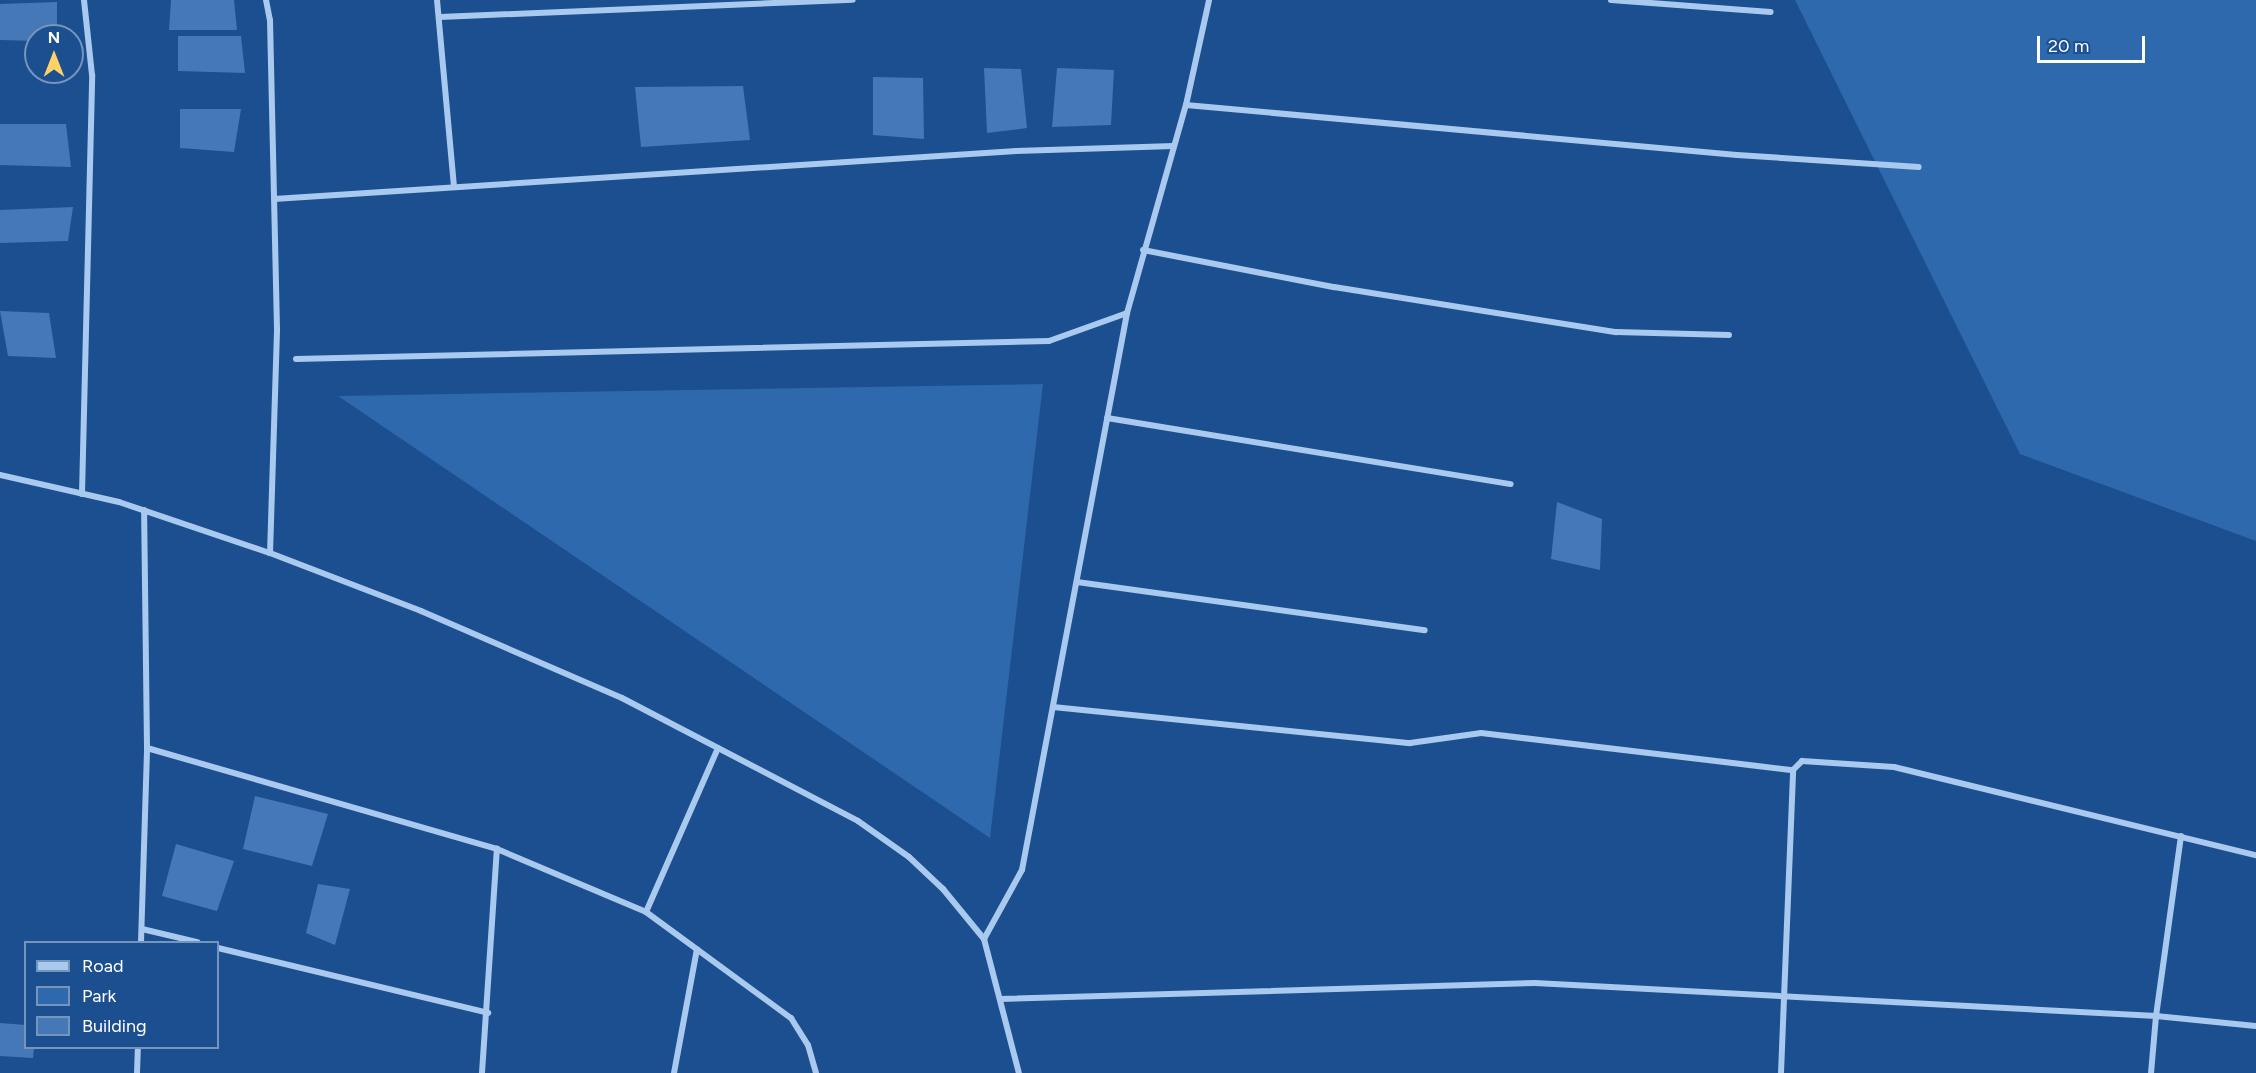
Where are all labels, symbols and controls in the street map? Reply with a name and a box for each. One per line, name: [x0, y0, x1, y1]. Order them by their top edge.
north arrow: [24, 24, 84, 84]
scale bar: [2040, 24, 2148, 62]
text: N: [48, 28, 60, 47]
text: 20 m: [2048, 35, 2089, 57]
legend: [24, 941, 219, 1049]
text: Road: [82, 955, 123, 977]
text: Park: [82, 985, 116, 1007]
text: Building: [82, 1015, 147, 1037]

